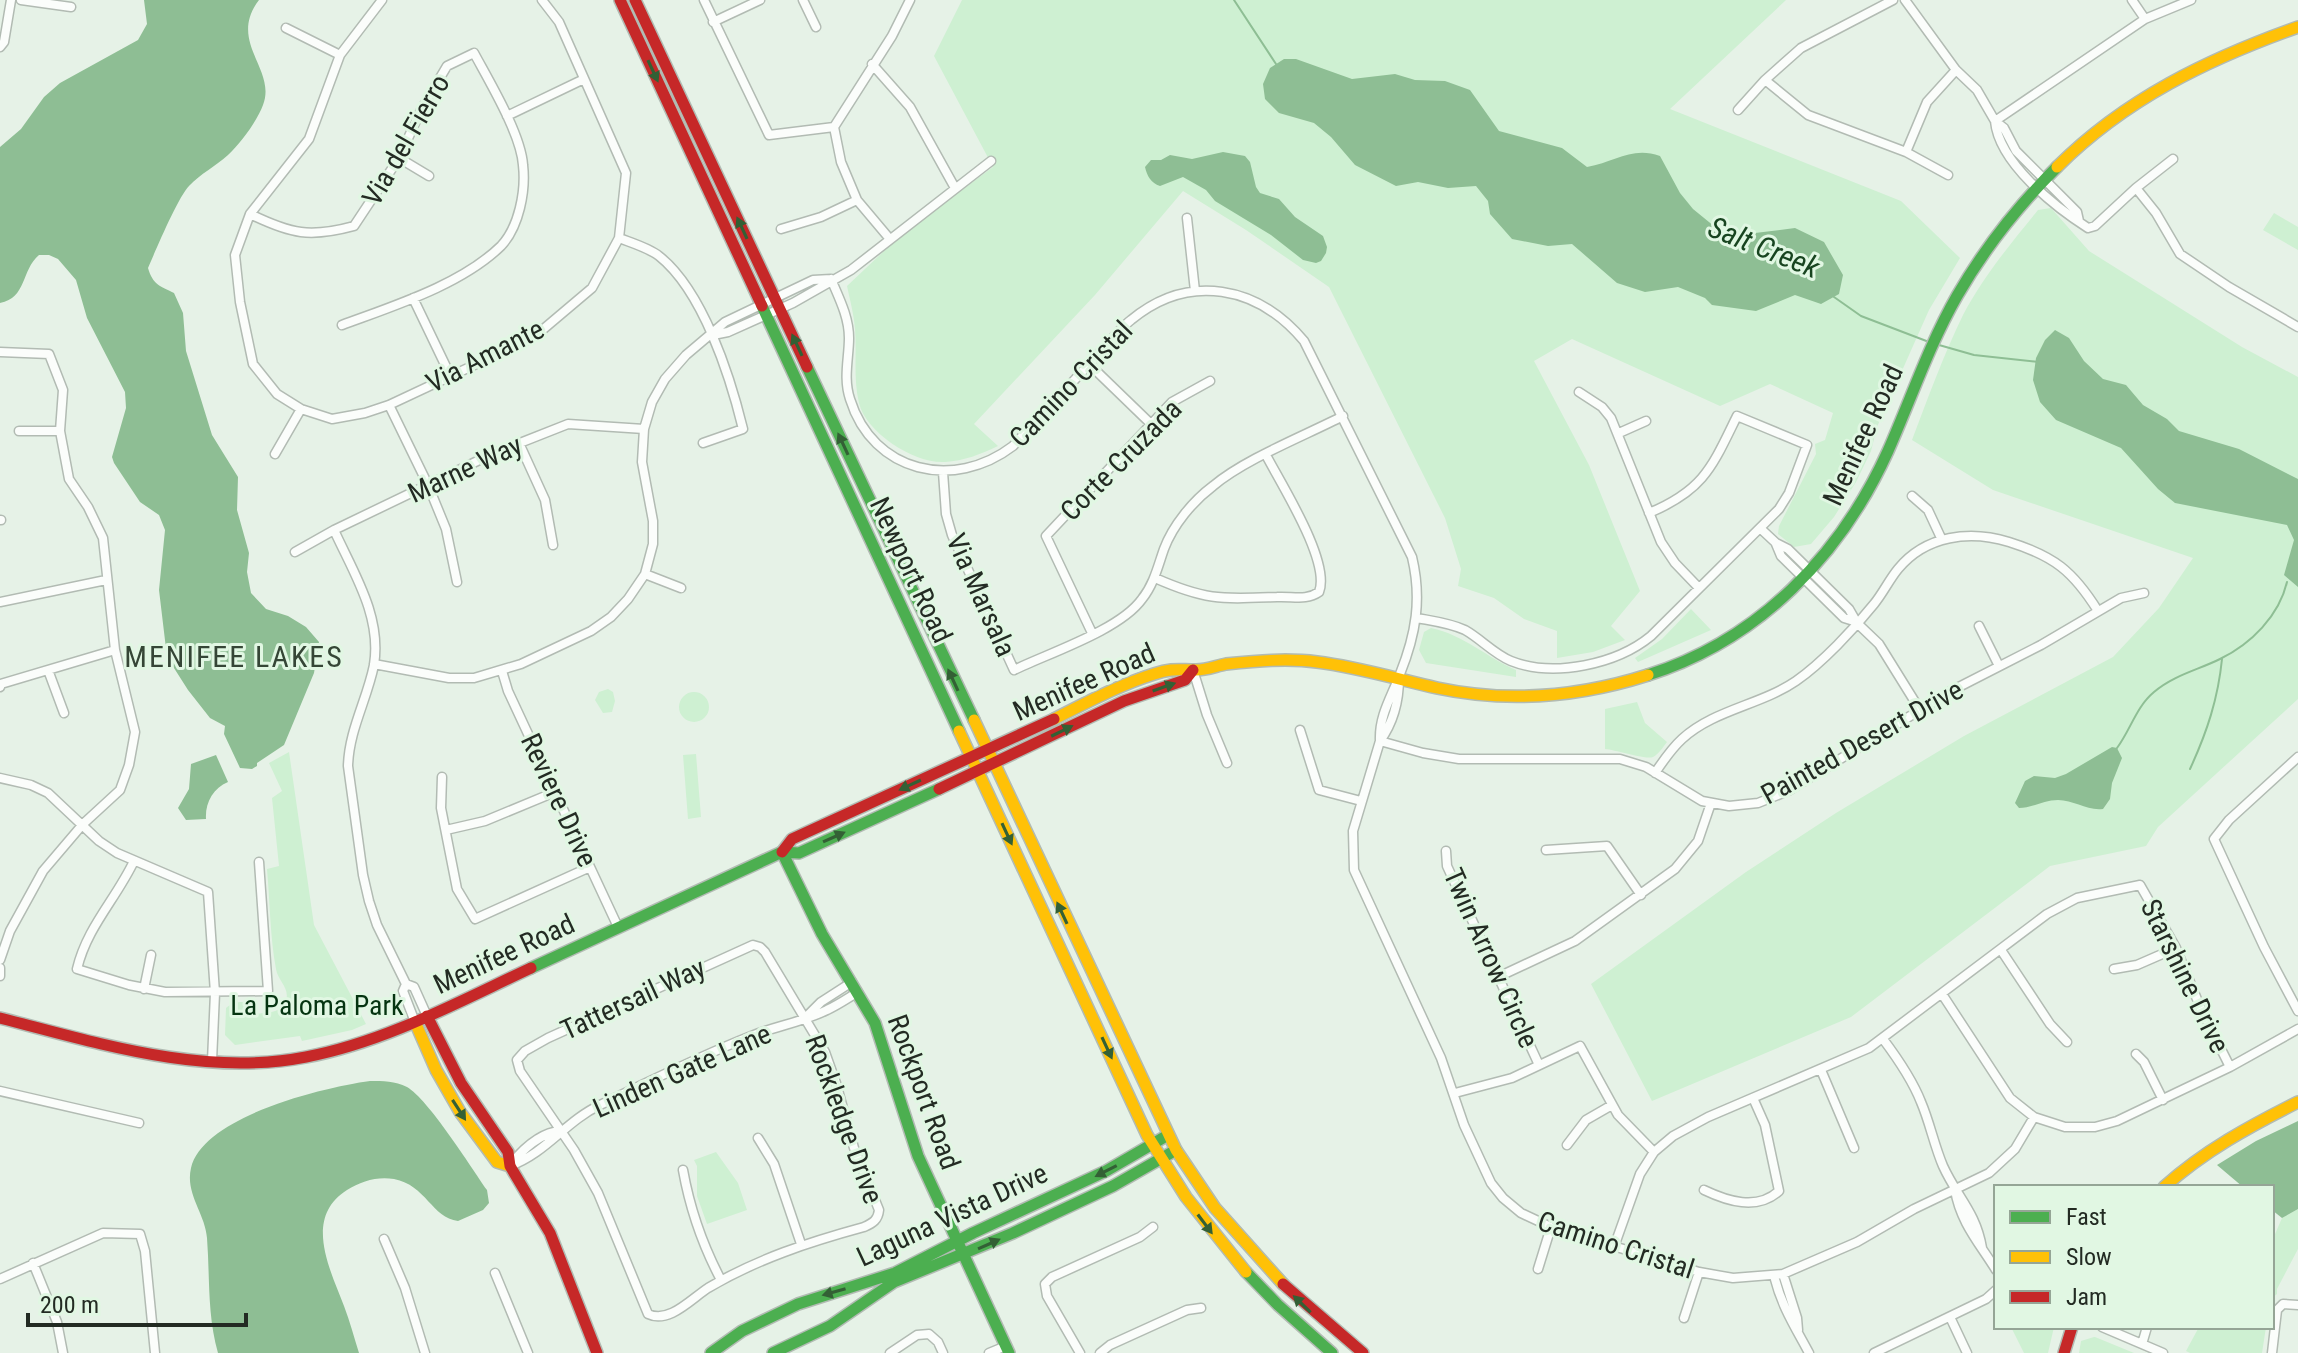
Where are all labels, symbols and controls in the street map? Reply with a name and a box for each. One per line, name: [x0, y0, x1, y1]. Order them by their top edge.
one-way arrow: [646, 59, 660, 82]
street label: Via del Fierro: [355, 69, 457, 211]
water label: Salt Creek: [1703, 209, 1825, 285]
one-way arrow: [735, 216, 749, 239]
street label: Via Amante: [421, 312, 549, 400]
street label: Camino Cristal: [1003, 314, 1139, 454]
one-way arrow: [790, 333, 804, 356]
street label: Menifee Road: [1816, 359, 1910, 511]
street label: Corte Cruzada: [1053, 392, 1189, 528]
street label: Marne Way: [403, 428, 528, 510]
one-way arrow: [836, 433, 850, 456]
street label: Newport Road: [863, 492, 959, 648]
street label: Via Marsala: [939, 528, 1023, 662]
street label: Menifee Road: [1008, 636, 1160, 728]
district label: MENIFEE LAKES: [124, 639, 344, 674]
one-way arrow: [946, 668, 960, 692]
street label: Painted Desert Drive: [1755, 673, 1969, 811]
one-way arrow: [1152, 680, 1176, 692]
one-way arrow: [1050, 724, 1073, 738]
street label: Reviere Drive: [514, 728, 604, 872]
one-way arrow: [899, 778, 922, 792]
one-way arrow: [1000, 822, 1014, 846]
one-way arrow: [822, 830, 845, 843]
street label: Twin Arrow Circle: [1437, 863, 1545, 1053]
street label: Starshine Drive: [2134, 894, 2236, 1058]
one-way arrow: [1055, 902, 1069, 925]
street label: Menifee Road: [428, 907, 580, 1001]
street label: Tattersail Way: [555, 951, 711, 1047]
park label: La Paloma Park: [230, 989, 404, 1022]
street label: Rockport Road: [881, 1010, 967, 1174]
street label: Linden Gate Lane: [588, 1017, 776, 1125]
street label: Rockledge Drive: [798, 1030, 890, 1208]
one-way arrow: [1100, 1037, 1114, 1060]
one-way arrow: [452, 1100, 467, 1121]
street label: Laguna Vista Drive: [852, 1156, 1052, 1274]
one-way arrow: [1094, 1164, 1117, 1177]
legend: [1994, 1185, 2274, 1329]
text: Fast: [2066, 1203, 2107, 1231]
street label: Camino Cristal: [1534, 1204, 1698, 1286]
one-way arrow: [1196, 1214, 1212, 1234]
one-way arrow: [977, 1237, 1000, 1251]
text: Slow: [2066, 1243, 2112, 1271]
scale bar: [28, 1277, 246, 1327]
text: Jam: [2066, 1283, 2107, 1311]
one-way arrow: [822, 1286, 846, 1299]
text: 200 m: [40, 1291, 99, 1319]
one-way arrow: [1293, 1296, 1312, 1314]

